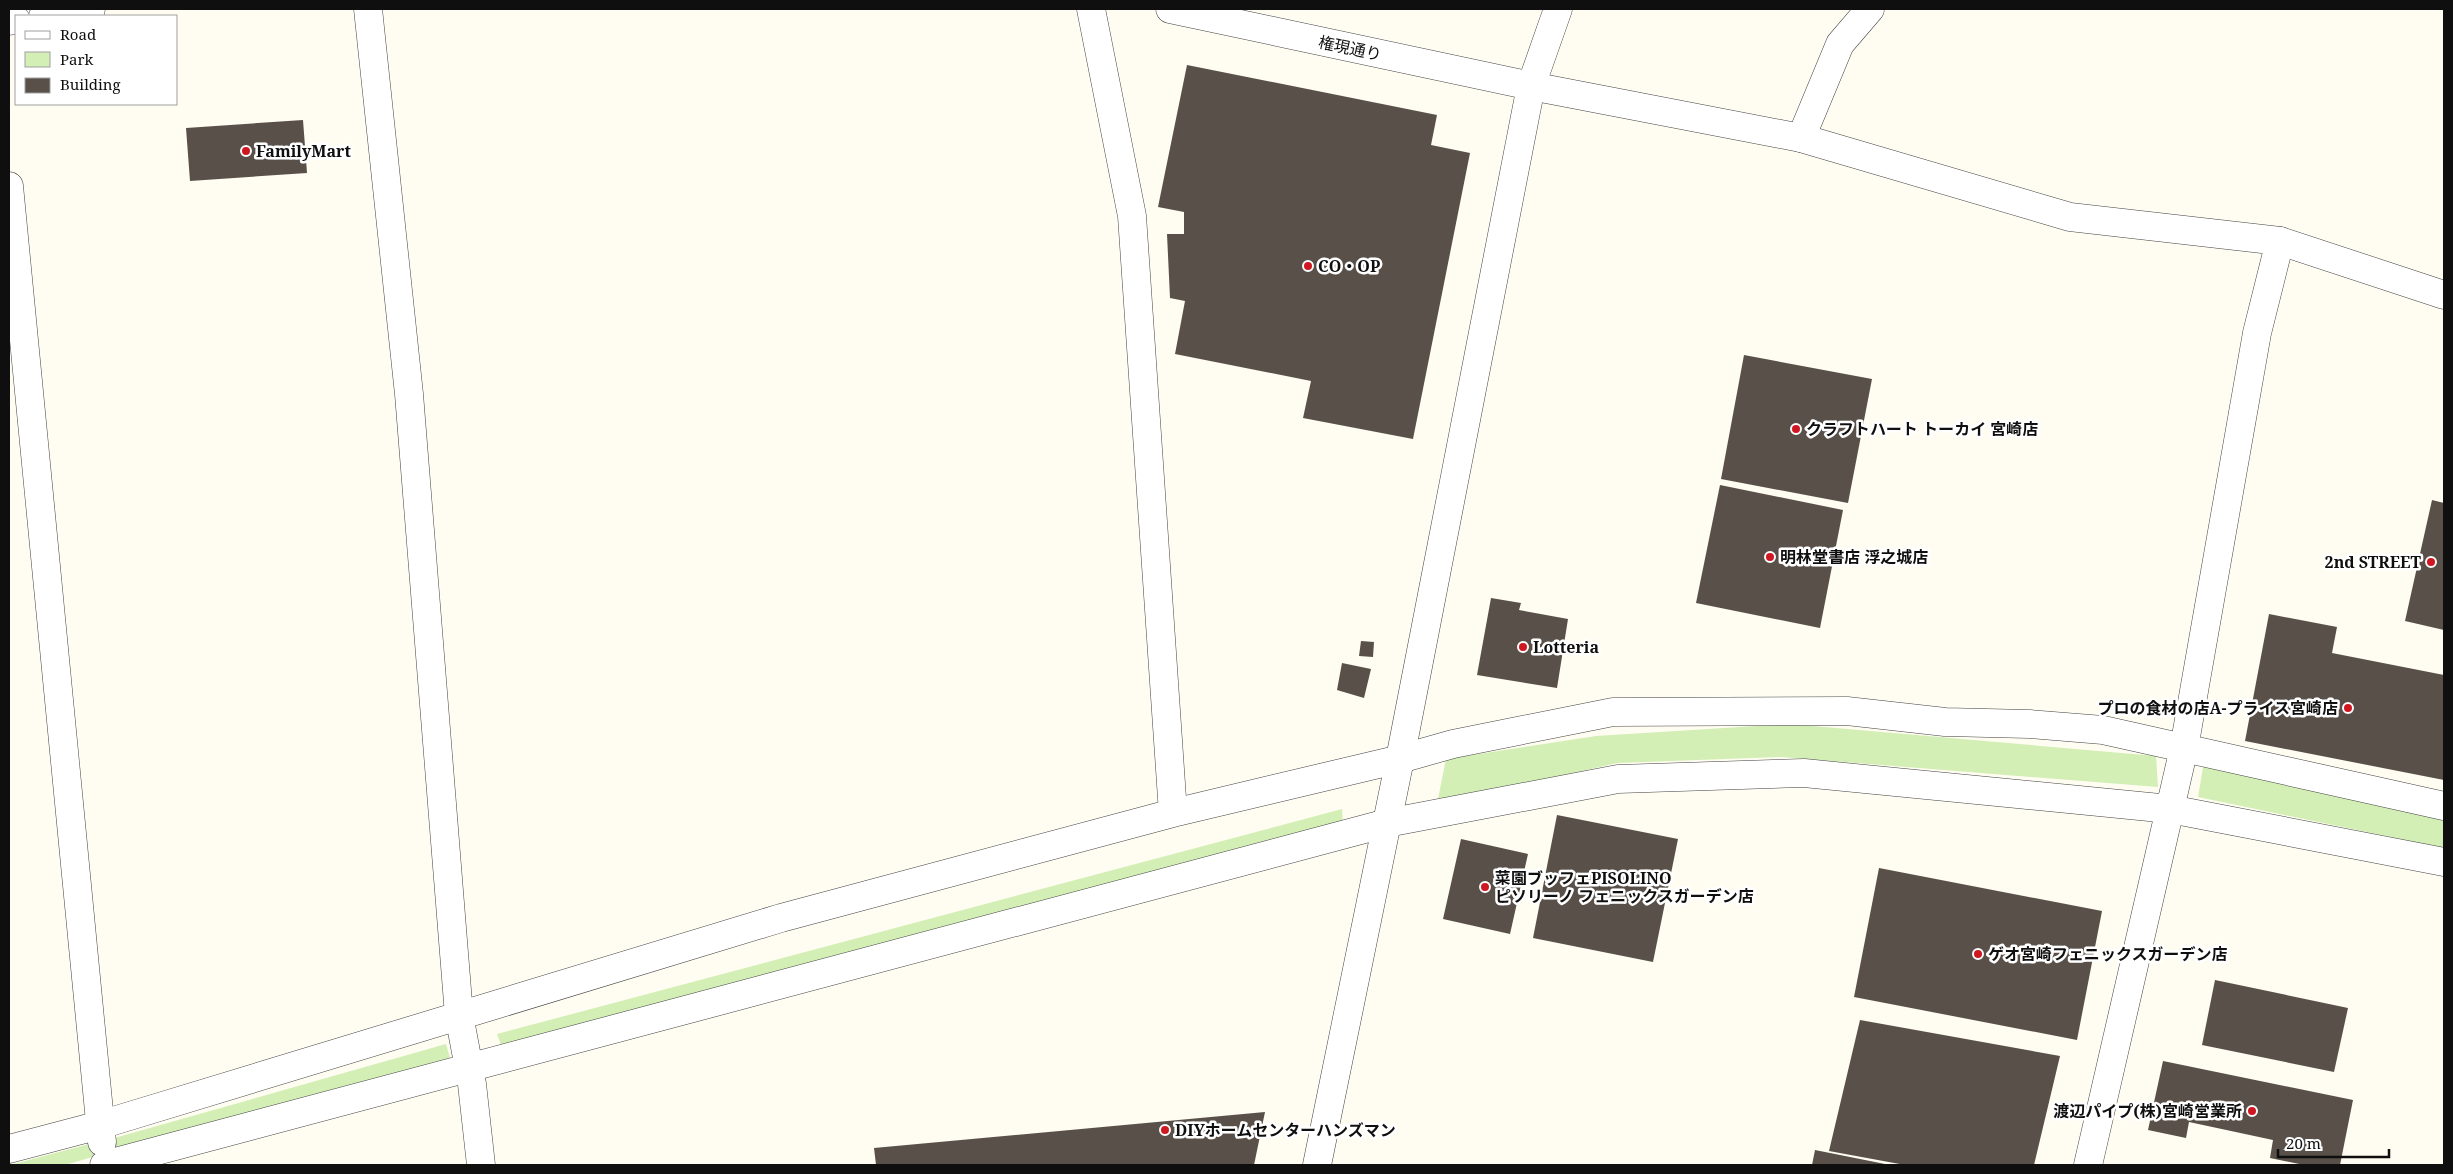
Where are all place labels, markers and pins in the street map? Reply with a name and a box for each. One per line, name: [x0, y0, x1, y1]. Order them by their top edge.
place label: FamilyMart: [256, 140, 351, 162]
marker: FamilyMart: [240, 145, 252, 157]
place label: CO・OP: [1318, 255, 1380, 277]
marker: CO・OP: [1302, 260, 1314, 272]
place label: クラフトハート トーカイ 宮崎店: [1806, 418, 2038, 440]
marker: クラフトハート トーカイ 宮崎店: [1790, 423, 1802, 435]
place label: 明林堂書店 浮之城店: [1780, 546, 1928, 568]
marker: 明林堂書店 浮之城店: [1764, 551, 1776, 563]
place label: 2nd STREET: [2325, 551, 2422, 573]
marker: 2nd STREET: [2425, 556, 2437, 568]
place label: Lotteria: [1533, 636, 1599, 658]
marker: Lotteria: [1517, 641, 1529, 653]
place label: プロの食材の店A-プライス宮崎店: [2097, 697, 2338, 719]
marker: プロの食材の店A-プライス宮崎店: [2342, 702, 2354, 714]
place label: 菜園ブッフェPISOLINO ピソリーノ フェニックスガーデン店: [1495, 867, 1754, 907]
marker: 菜園ブッフェPISOLINO ピソリーノ フェニックスガーデン店: [1479, 881, 1491, 893]
place label: ゲオ宮崎フェニックスガーデン店: [1988, 943, 2228, 965]
marker: ゲオ宮崎フェニックスガーデン店: [1972, 948, 1984, 960]
place label: 渡辺パイプ(株)宮崎営業所: [2053, 1100, 2242, 1122]
marker: 渡辺パイプ(株)宮崎営業所: [2246, 1105, 2258, 1117]
place label: DIYホームセンターハンズマン: [1175, 1119, 1396, 1141]
marker: DIYホームセンターハンズマン: [1159, 1124, 1171, 1136]

